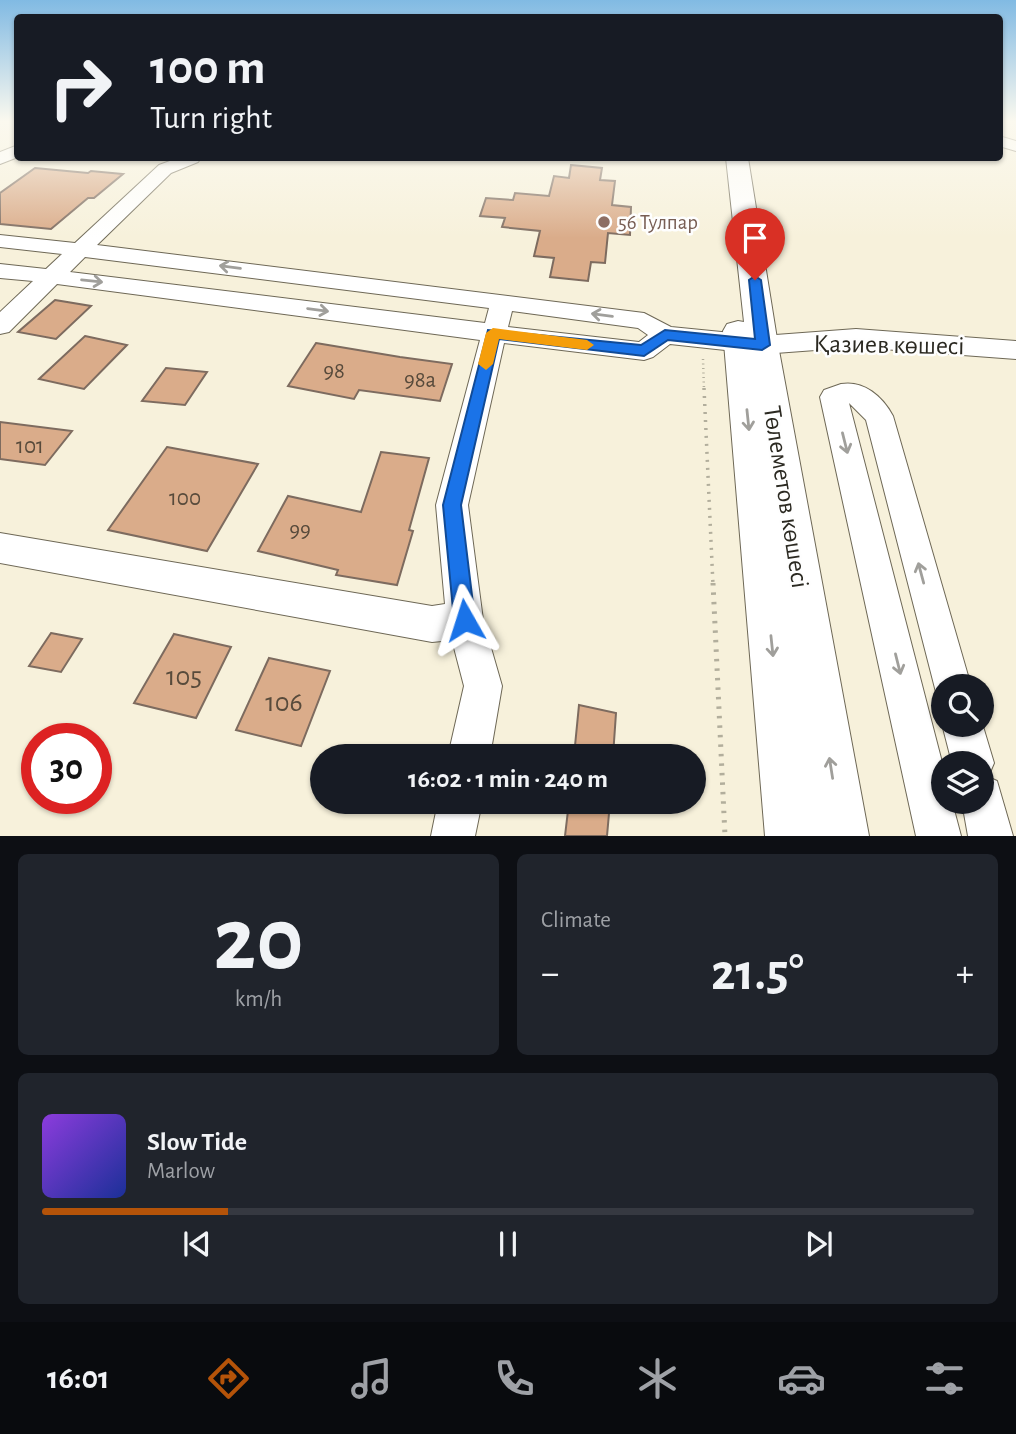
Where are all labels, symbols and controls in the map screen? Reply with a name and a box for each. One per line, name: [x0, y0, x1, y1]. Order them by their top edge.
icon: right: [35, 42, 126, 133]
text: 100 m: [150, 44, 266, 93]
text: Turn right: [150, 102, 272, 134]
pin: [725, 208, 785, 280]
place label: 56 Тулпар: [618, 212, 698, 233]
marker: 56 Тулпар: [596, 214, 612, 230]
icon: arrive: [736, 219, 774, 257]
one-way arrow: [219, 260, 242, 273]
one-way arrow: [80, 275, 103, 288]
one-way arrow: [306, 304, 329, 317]
one-way arrow: [591, 308, 614, 321]
street label: Қазиев көшесі: [813, 331, 965, 359]
house number: 98: [323, 360, 345, 383]
house number: 98а: [404, 369, 436, 392]
street label: Төлеметов көшесі: [759, 404, 813, 590]
one-way arrow: [741, 408, 754, 431]
one-way arrow: [839, 431, 852, 453]
house number: 101: [16, 435, 44, 458]
house number: 100: [169, 487, 201, 510]
house number: 99: [289, 519, 311, 542]
one-way arrow: [914, 562, 927, 585]
position arrow: [428, 583, 502, 657]
one-way arrow: [766, 634, 779, 657]
one-way arrow: [892, 652, 905, 675]
house number: 105: [166, 663, 202, 691]
map controls: [931, 674, 994, 814]
button: search: [931, 674, 994, 737]
house number: 106: [265, 689, 303, 717]
speed limit sign: 30: [21, 723, 112, 814]
button: layers: [931, 751, 994, 814]
one-way arrow: [824, 757, 837, 780]
text: 16:02 · 1 min · 240 m: [408, 766, 608, 792]
text: 20: [213, 895, 304, 986]
text: Climate: [541, 909, 611, 932]
text: 21.5°: [711, 947, 804, 999]
text: −: [541, 955, 559, 993]
text: +: [956, 955, 974, 993]
text: km/h: [235, 988, 282, 1011]
text: Slow Tide: [147, 1129, 247, 1155]
text: Marlow: [147, 1160, 215, 1183]
icon: previous: [178, 1225, 216, 1263]
icon: pause: [489, 1225, 527, 1263]
icon: next: [800, 1225, 838, 1263]
icon: directions: [204, 1354, 253, 1403]
icon: music: [347, 1354, 396, 1403]
icon: phone: [490, 1354, 539, 1403]
icon: climate: [633, 1354, 682, 1403]
icon: car: [777, 1354, 826, 1403]
icon: filters: [920, 1354, 969, 1403]
text: 16:01: [47, 1362, 110, 1394]

